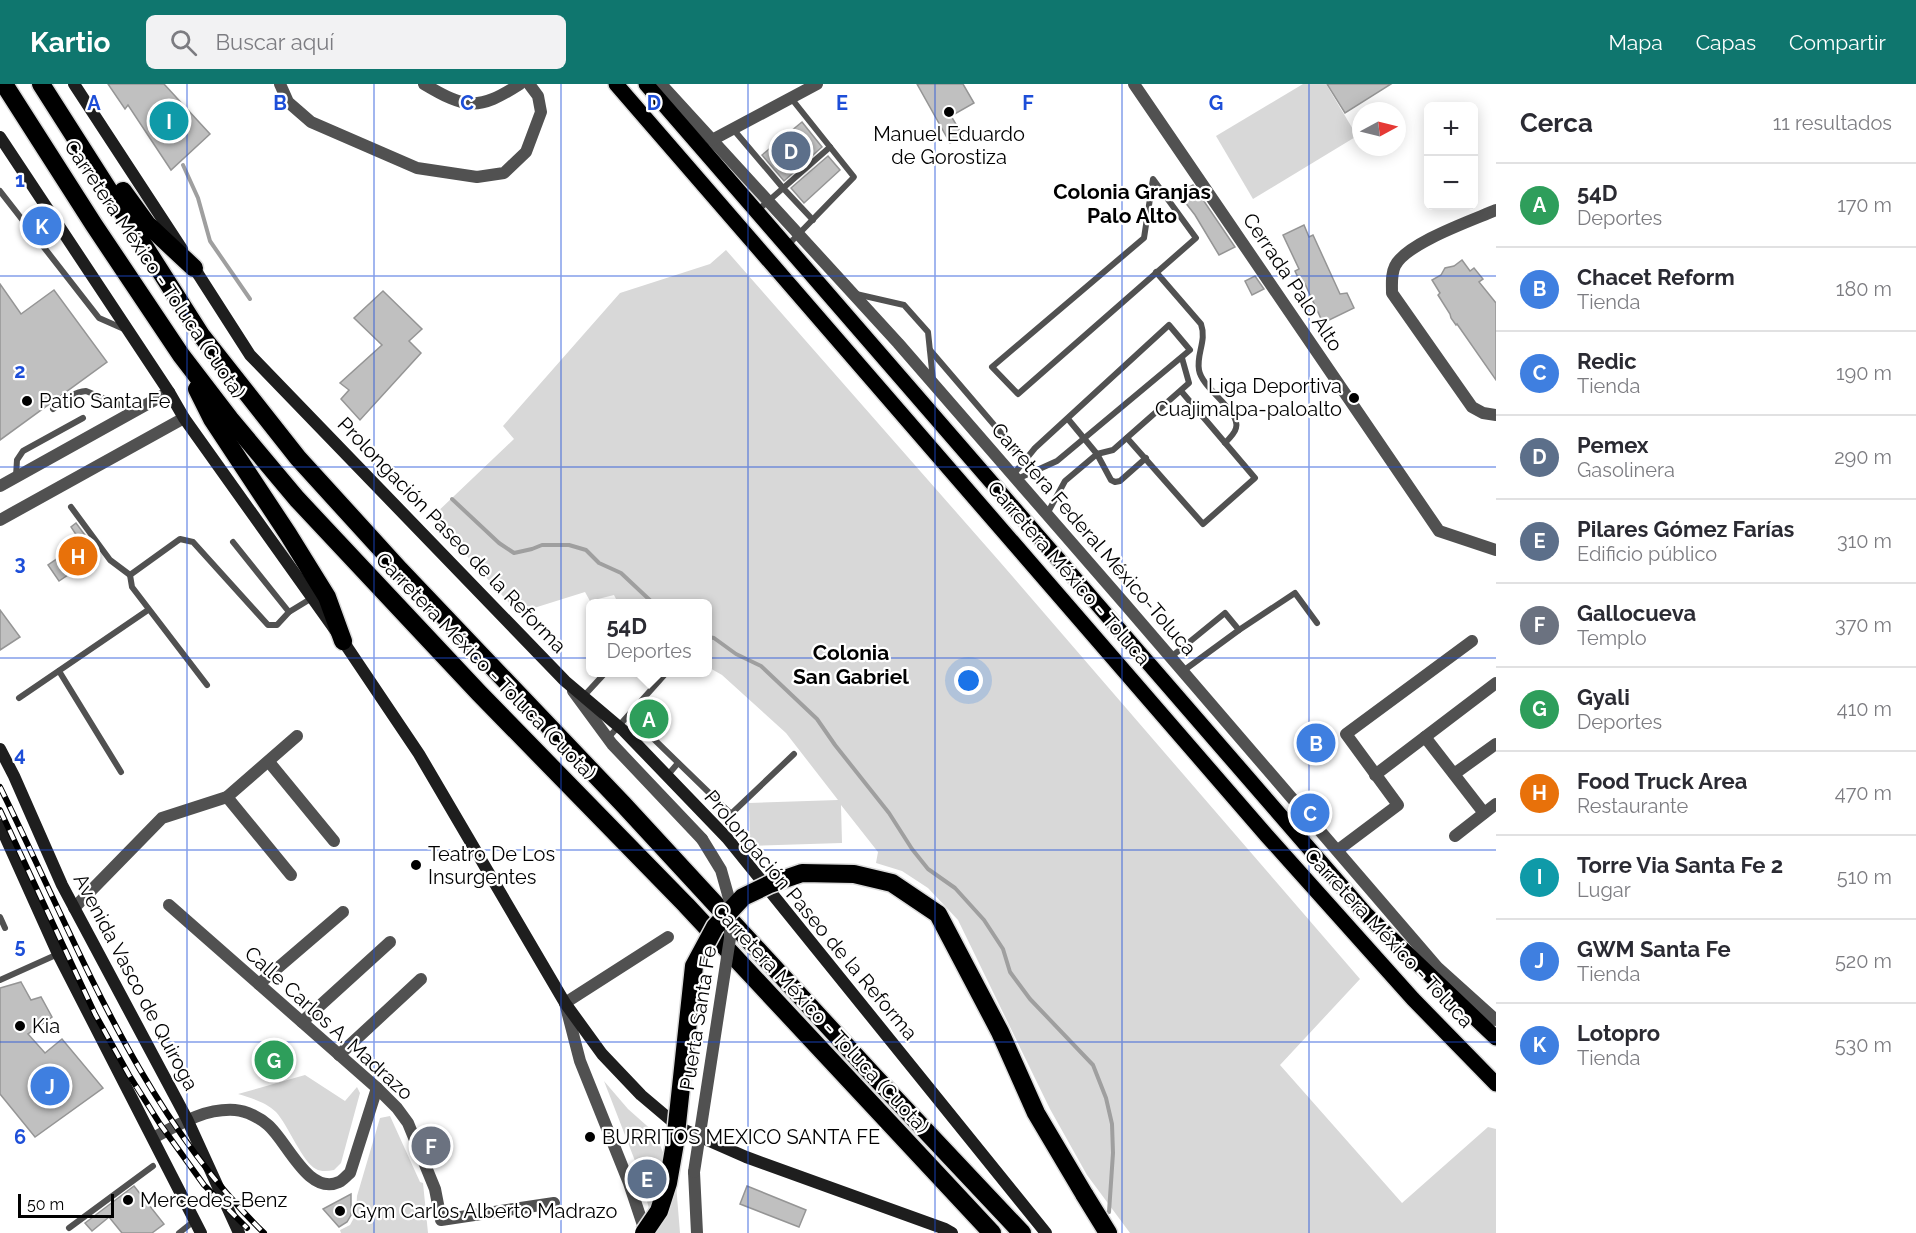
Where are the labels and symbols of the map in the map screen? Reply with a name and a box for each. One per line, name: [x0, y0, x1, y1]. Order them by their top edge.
text: A: [87, 91, 101, 115]
text: B: [273, 91, 287, 115]
text: C: [460, 91, 474, 115]
text: D: [647, 91, 661, 115]
text: E: [836, 91, 848, 115]
text: F: [1022, 91, 1034, 115]
text: G: [1209, 91, 1223, 115]
pin: I: [150, 99, 188, 144]
north arrow: [1352, 102, 1406, 156]
marker: Manuel Eduardo de Gorostiza: [942, 105, 956, 119]
place label: Manuel Eduardo de Gorostiza: [873, 122, 1025, 169]
pin: D: [772, 128, 810, 174]
street label: Carretera México - Toluca (Cuota): [59, 135, 251, 403]
text: 1: [15, 168, 25, 192]
district label: Colonia Granjas Palo Alto: [1053, 179, 1211, 228]
pin: K: [22, 204, 62, 248]
street label: Cerrada Palo Alto: [1238, 208, 1348, 356]
text: 2: [14, 359, 26, 383]
place label: Liga Deportiva Cuajimalpa-paloalto: [1155, 374, 1342, 421]
place label: Patio Santa Fe: [39, 389, 171, 413]
marker: Liga Deportiva Cuajimalpa-paloalto: [1347, 391, 1361, 405]
marker: Patio Santa Fe: [20, 394, 34, 408]
street label: Prolongación Paseo de la Reforma: [333, 412, 571, 658]
street label: Carretera Federal México-Toluca: [986, 418, 1202, 660]
street label: Carretera México - Toluca: [982, 476, 1156, 670]
pin: H: [58, 534, 98, 578]
street label: Carretera México - Toluca (Cuota): [371, 547, 601, 785]
text: 3: [14, 551, 26, 575]
district label: Colonia San Gabriel: [793, 640, 909, 689]
your location: [954, 666, 983, 695]
pin: A: [630, 696, 668, 742]
pin: B: [1296, 720, 1336, 766]
text: 4: [14, 742, 26, 766]
street label: Prolongación Paseo de la Reforma: [699, 785, 923, 1045]
pin: C: [1290, 790, 1330, 836]
place label: Teatro De Los Insurgentes: [428, 842, 555, 889]
street label: Carretera México - Toluca: [1300, 843, 1478, 1033]
marker: Teatro De Los Insurgentes: [409, 858, 423, 872]
street label: Avenida Vasco de Quiroga: [69, 870, 203, 1094]
street label: Carretera México - Toluca (Cuota): [708, 898, 934, 1138]
text: 5: [14, 934, 26, 958]
street label: Calle Carlos A. Madrazo: [240, 941, 418, 1105]
street label: Puerta Santa Fe: [675, 944, 721, 1092]
place label: Kia: [32, 1014, 60, 1038]
marker: Kia: [13, 1019, 27, 1033]
pin: G: [254, 1038, 294, 1082]
pin: J: [31, 1064, 70, 1108]
pin: F: [412, 1124, 450, 1168]
text: 6: [14, 1125, 26, 1149]
place label: BURRITOS MEXICO SANTA FE: [602, 1125, 880, 1149]
marker: BURRITOS MEXICO SANTA FE: [583, 1130, 597, 1144]
pin: E: [628, 1156, 666, 1202]
place label: Mercedes-Benz: [140, 1188, 287, 1212]
scale bar: [18, 1191, 114, 1218]
marker: Mercedes-Benz: [121, 1193, 135, 1207]
place label: Gym Carlos Alberto Madrazo: [352, 1199, 617, 1223]
marker: Gym Carlos Alberto Madrazo: [333, 1204, 347, 1218]

